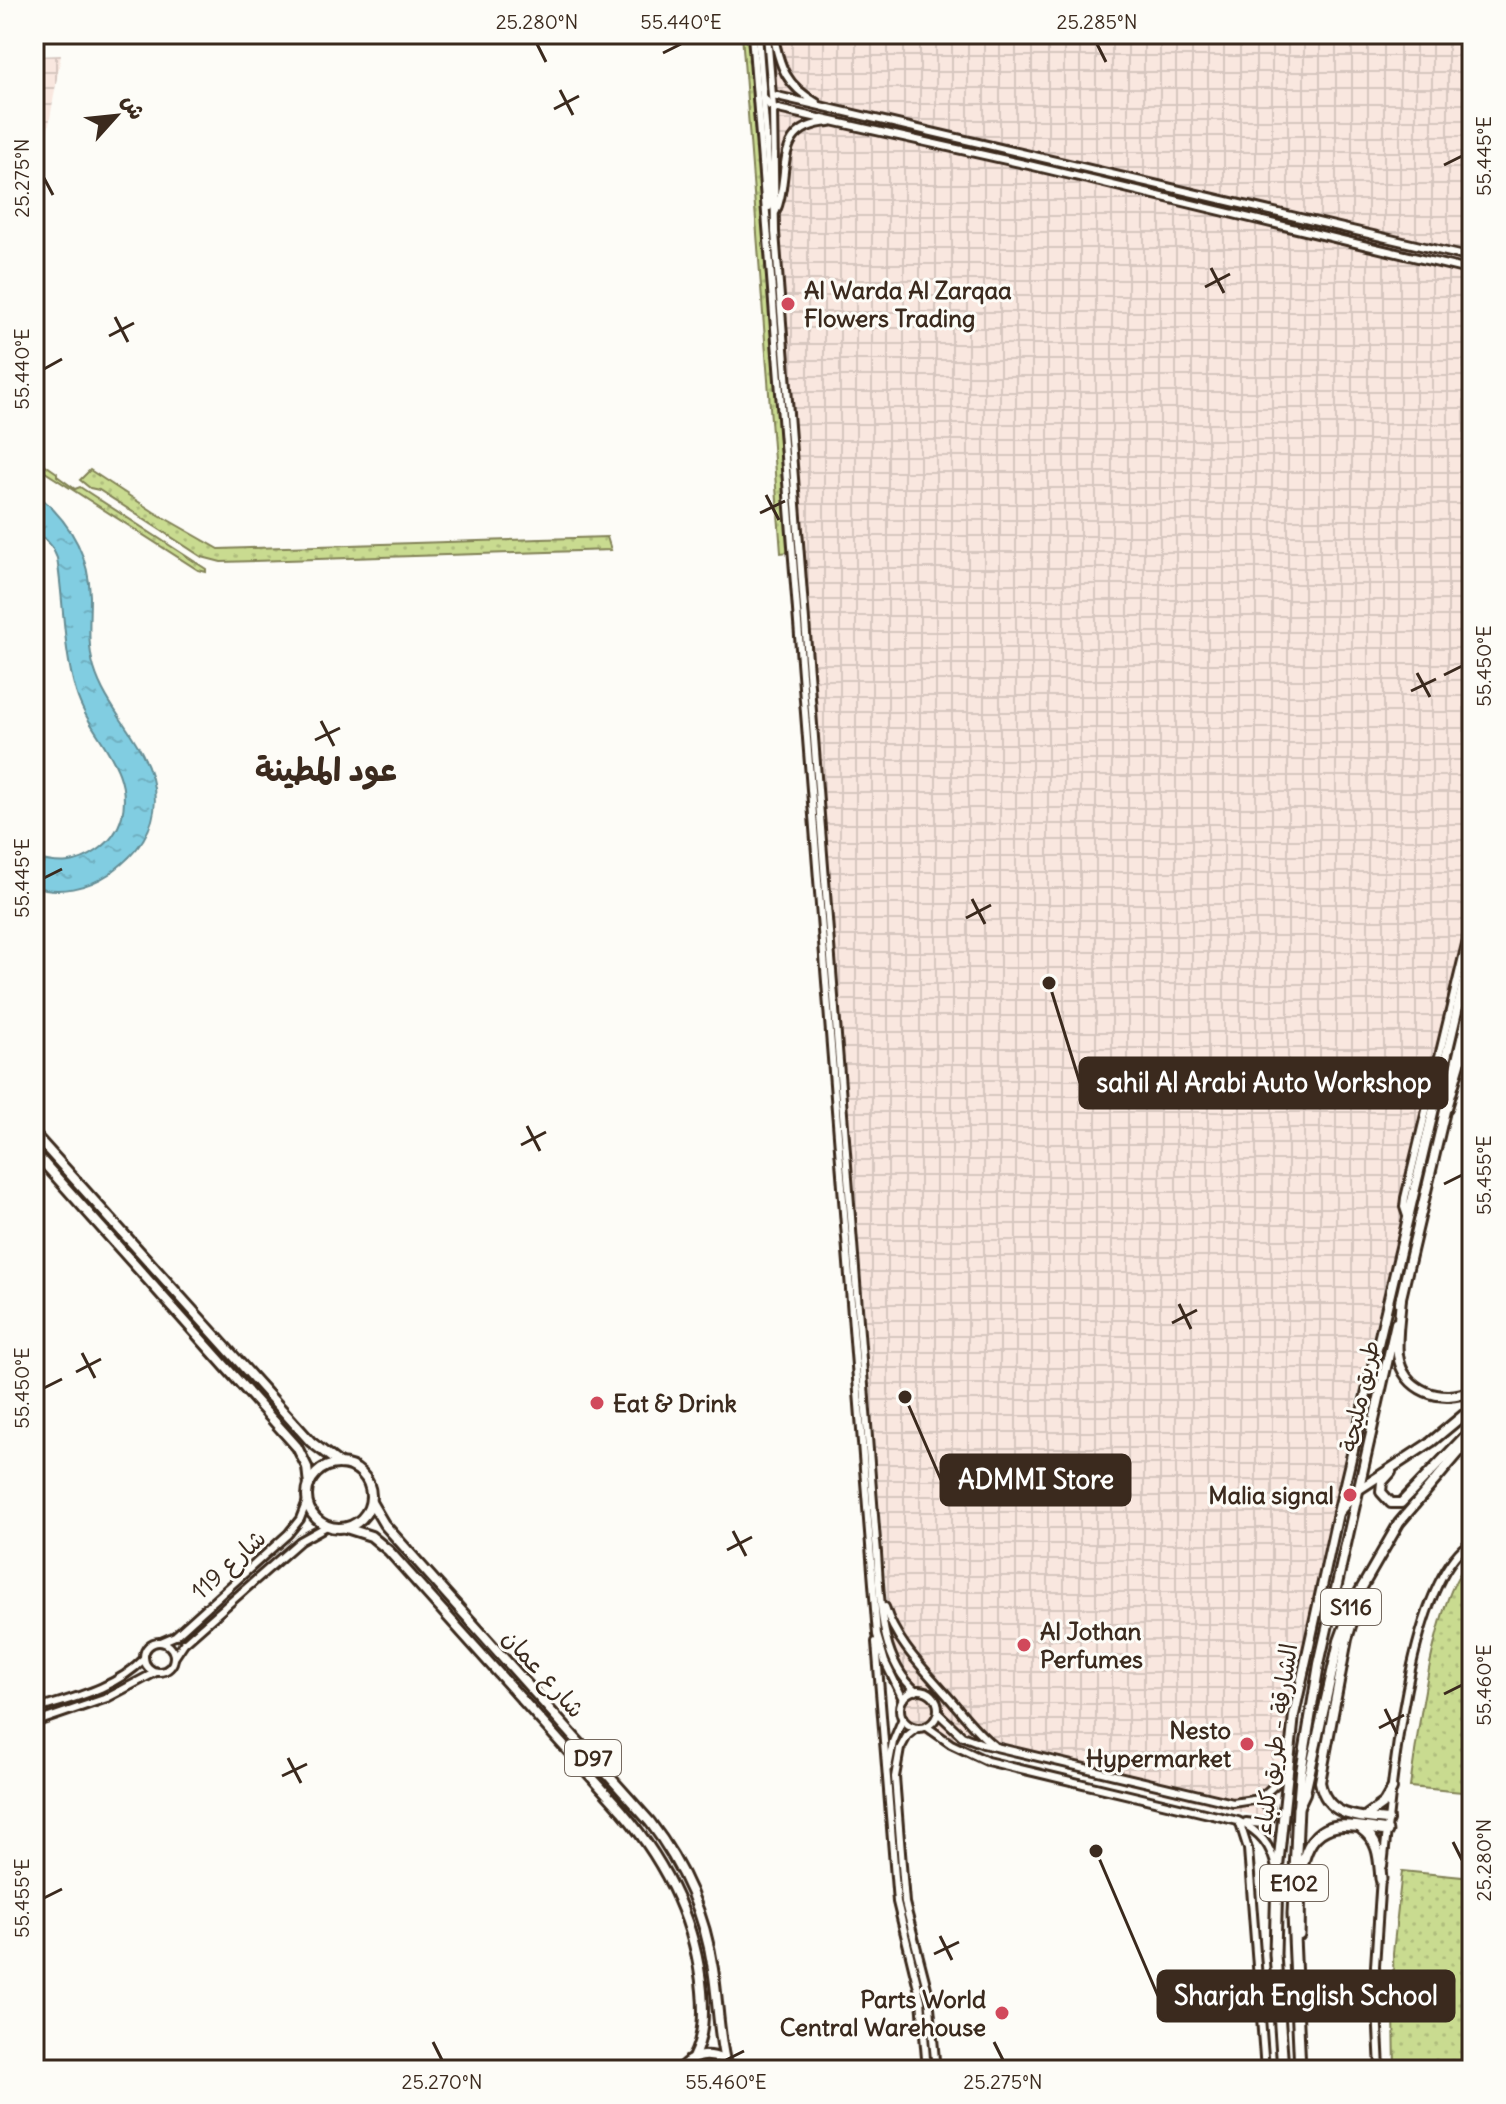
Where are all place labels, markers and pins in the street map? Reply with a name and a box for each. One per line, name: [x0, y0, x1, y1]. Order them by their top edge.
place label: Al Warda Al Zarqaa Flowers Trading: [804, 275, 1012, 333]
marker: Al Warda Al Zarqaa Flowers Trading: [779, 295, 797, 313]
callout: sahil Al Arabi Auto Workshop: [1080, 1058, 1447, 1108]
place label: Eat & Drink: [613, 1388, 737, 1418]
marker: Eat & Drink: [588, 1394, 606, 1412]
callout: ADMMI Store: [941, 1455, 1130, 1505]
place label: Malia signal: [1208, 1480, 1334, 1510]
marker: Malia signal: [1341, 1486, 1359, 1504]
place label: Al Jothan Perfumes: [1040, 1616, 1143, 1674]
marker: Al Jothan Perfumes: [1015, 1636, 1033, 1654]
place label: Nesto Hypermarket: [1086, 1715, 1232, 1773]
marker: Nesto Hypermarket: [1238, 1735, 1256, 1753]
callout: Sharjah English School: [1158, 1971, 1454, 2021]
place label: Parts World Central Warehouse: [780, 1984, 986, 2042]
marker: Parts World Central Warehouse: [993, 2004, 1011, 2022]

